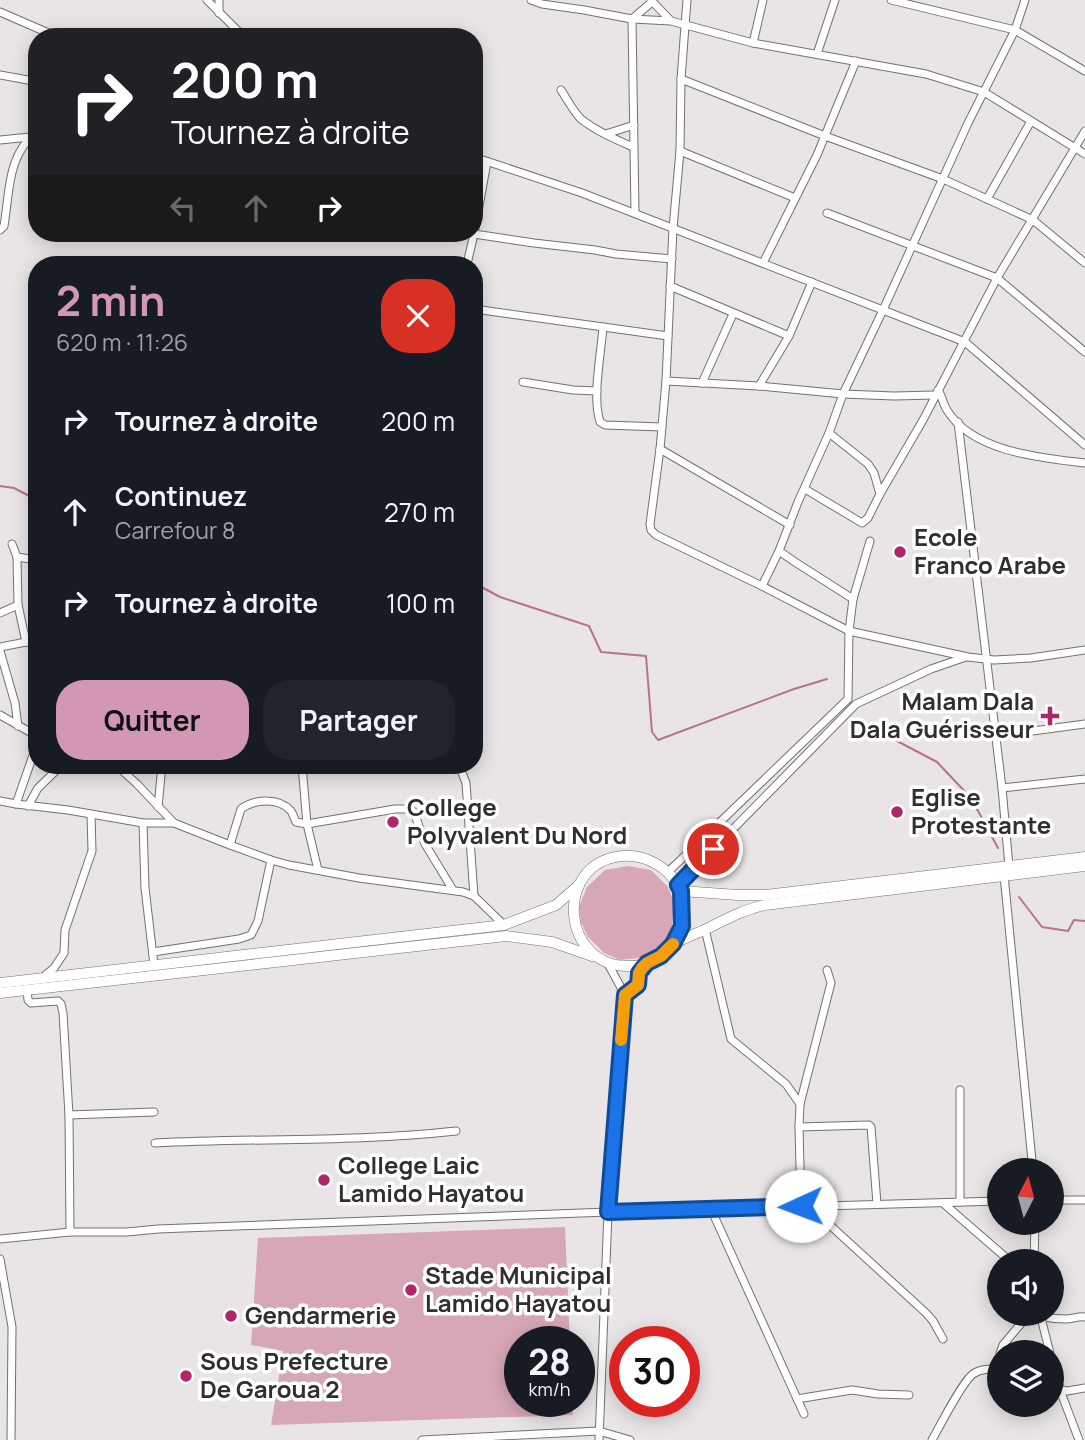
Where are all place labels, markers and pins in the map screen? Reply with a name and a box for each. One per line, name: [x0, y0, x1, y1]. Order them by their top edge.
place label: Ecole Franco Arabe: [914, 520, 1066, 581]
marker: Ecole Franco Arabe: [892, 544, 908, 560]
place label: Malam Dala Dala Guérisseur: [850, 684, 1034, 745]
marker: Malam Dala Dala Guérisseur: [1040, 706, 1060, 726]
place label: Eglise Protestante: [911, 780, 1051, 841]
place label: College Polyvalent Du Nord: [407, 790, 627, 851]
marker: Eglise Protestante: [889, 804, 905, 820]
marker: College Polyvalent Du Nord: [385, 814, 401, 830]
pin: [683, 819, 743, 879]
place label: College Laic Lamido Hayatou: [338, 1148, 524, 1209]
marker: College Laic Lamido Hayatou: [316, 1172, 332, 1188]
place label: Stade Municipal Lamido Hayatou: [425, 1258, 612, 1319]
marker: Stade Municipal Lamido Hayatou: [403, 1282, 419, 1298]
place label: Gendarmerie: [245, 1298, 396, 1331]
marker: Gendarmerie: [223, 1308, 239, 1324]
place label: Sous Prefecture De Garoua 2: [200, 1344, 389, 1405]
marker: Sous Prefecture De Garoua 2: [178, 1368, 194, 1384]

